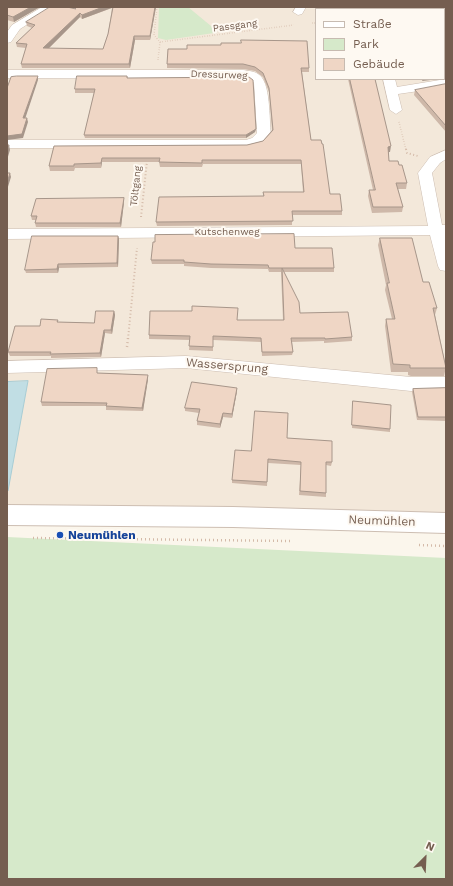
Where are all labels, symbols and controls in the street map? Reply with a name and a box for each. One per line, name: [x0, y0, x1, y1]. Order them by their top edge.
legend: [315, 8, 445, 80]
street label: Passgang: [212, 17, 258, 35]
text: Straße: [353, 17, 392, 31]
text: Park: [353, 37, 379, 51]
text: Gebäude: [353, 57, 405, 71]
street label: Dressurweg: [190, 68, 248, 82]
street label: Töltgang: [128, 165, 144, 207]
street label: Kutschenweg: [195, 226, 259, 238]
street label: Wassersprung: [186, 355, 268, 377]
street label: Neumühlen: [348, 513, 416, 529]
place label: Neumühlen: [68, 528, 136, 542]
marker: Neumühlen: [55, 530, 65, 540]
north arrow: [405, 838, 445, 878]
text: N: [424, 839, 436, 854]

